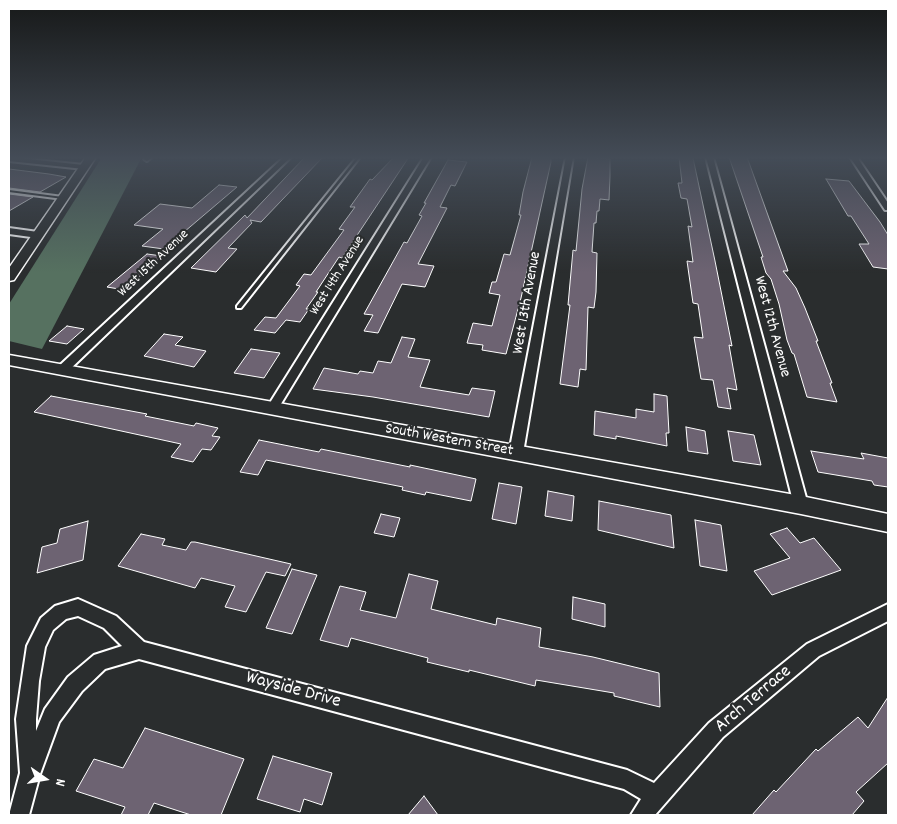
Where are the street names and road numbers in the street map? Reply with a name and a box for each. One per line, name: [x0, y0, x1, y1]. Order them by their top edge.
street label: West 15th Avenue: [115, 227, 193, 301]
street label: West 14th Avenue: [307, 233, 369, 319]
street label: West 13th Avenue: [510, 250, 546, 356]
street label: West 12th Avenue: [748, 274, 794, 380]
street label: South Western Street: [383, 420, 515, 462]
street label: Arch Terrace: [711, 661, 797, 739]
street label: Wayside Drive: [243, 667, 343, 715]

